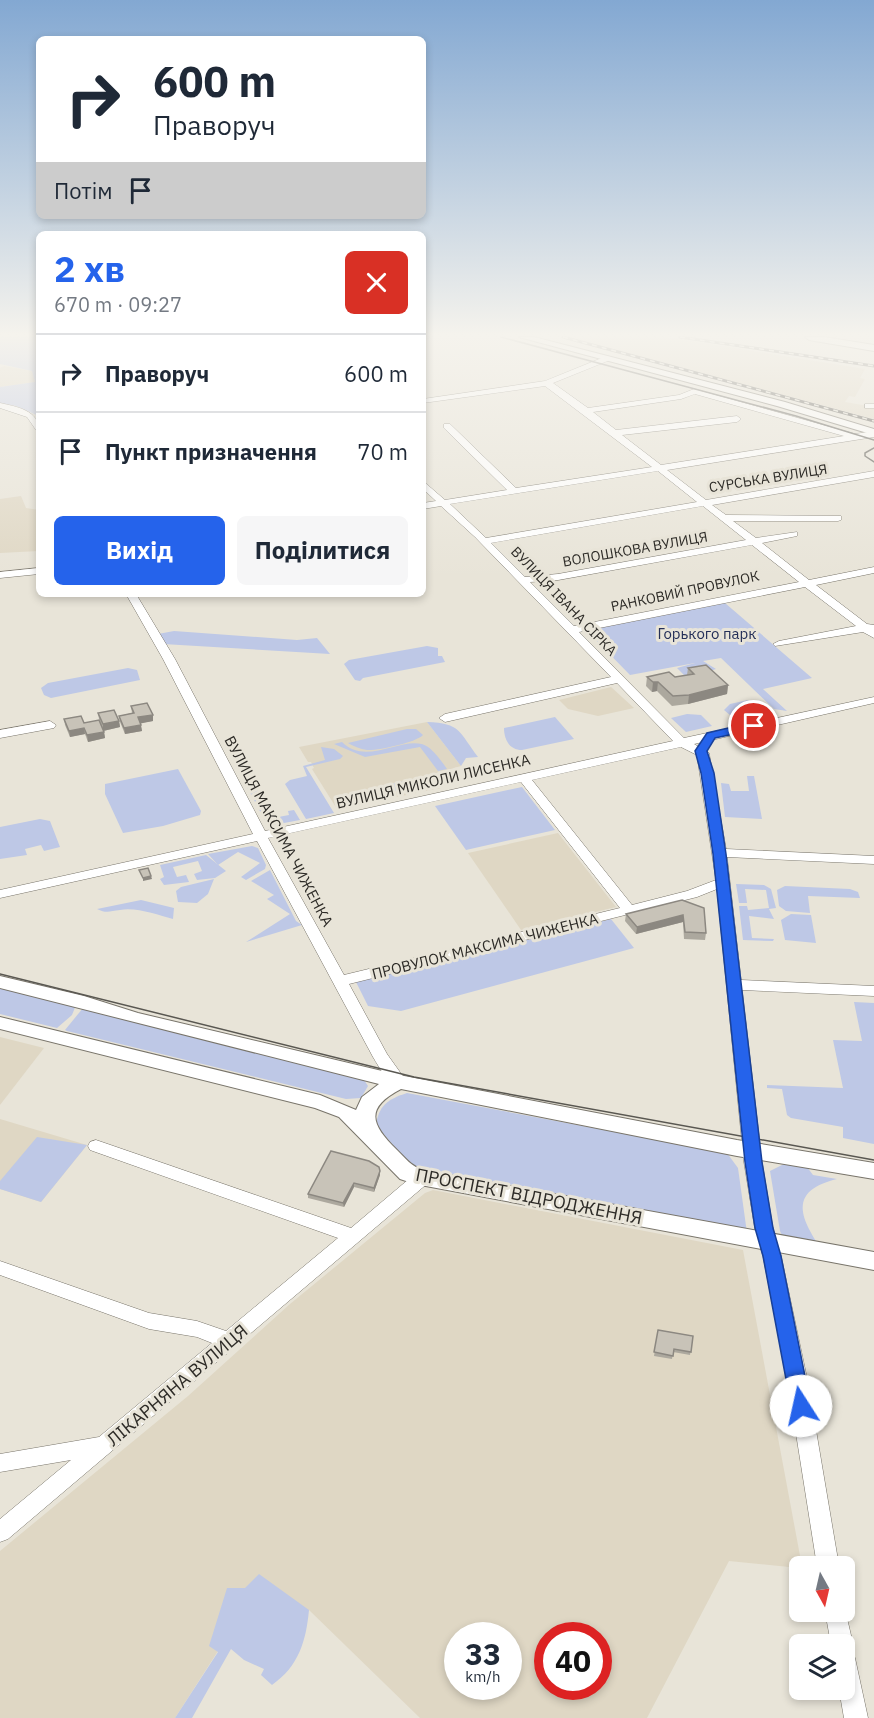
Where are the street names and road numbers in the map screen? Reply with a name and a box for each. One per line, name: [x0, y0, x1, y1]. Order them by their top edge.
street label: СУРСЬКА ВУЛИЦЯ: [707, 460, 829, 496]
street label: ВОЛОШКОВА ВУЛИЦЯ: [561, 527, 709, 571]
street label: ВУЛИЦЯ ІВАНА СІРКА: [507, 543, 621, 660]
street label: РАНКОВИЙ ПРОВУЛОК: [609, 566, 761, 616]
street label: ВУЛИЦЯ МАКСИМА ЧИЖЕНКА: [221, 732, 338, 930]
street label: ВУЛИЦЯ МИКОЛИ ЛИСЕНКА: [334, 749, 532, 813]
street label: ПРОВУЛОК МАКСИМА ЧИЖЕНКА: [370, 909, 601, 983]
street label: ПРОСПЕКТ ВІДРОДЖЕННЯ: [414, 1163, 644, 1229]
street label: ЛІКАРНЯНА ВУЛИЦЯ: [102, 1319, 252, 1451]

